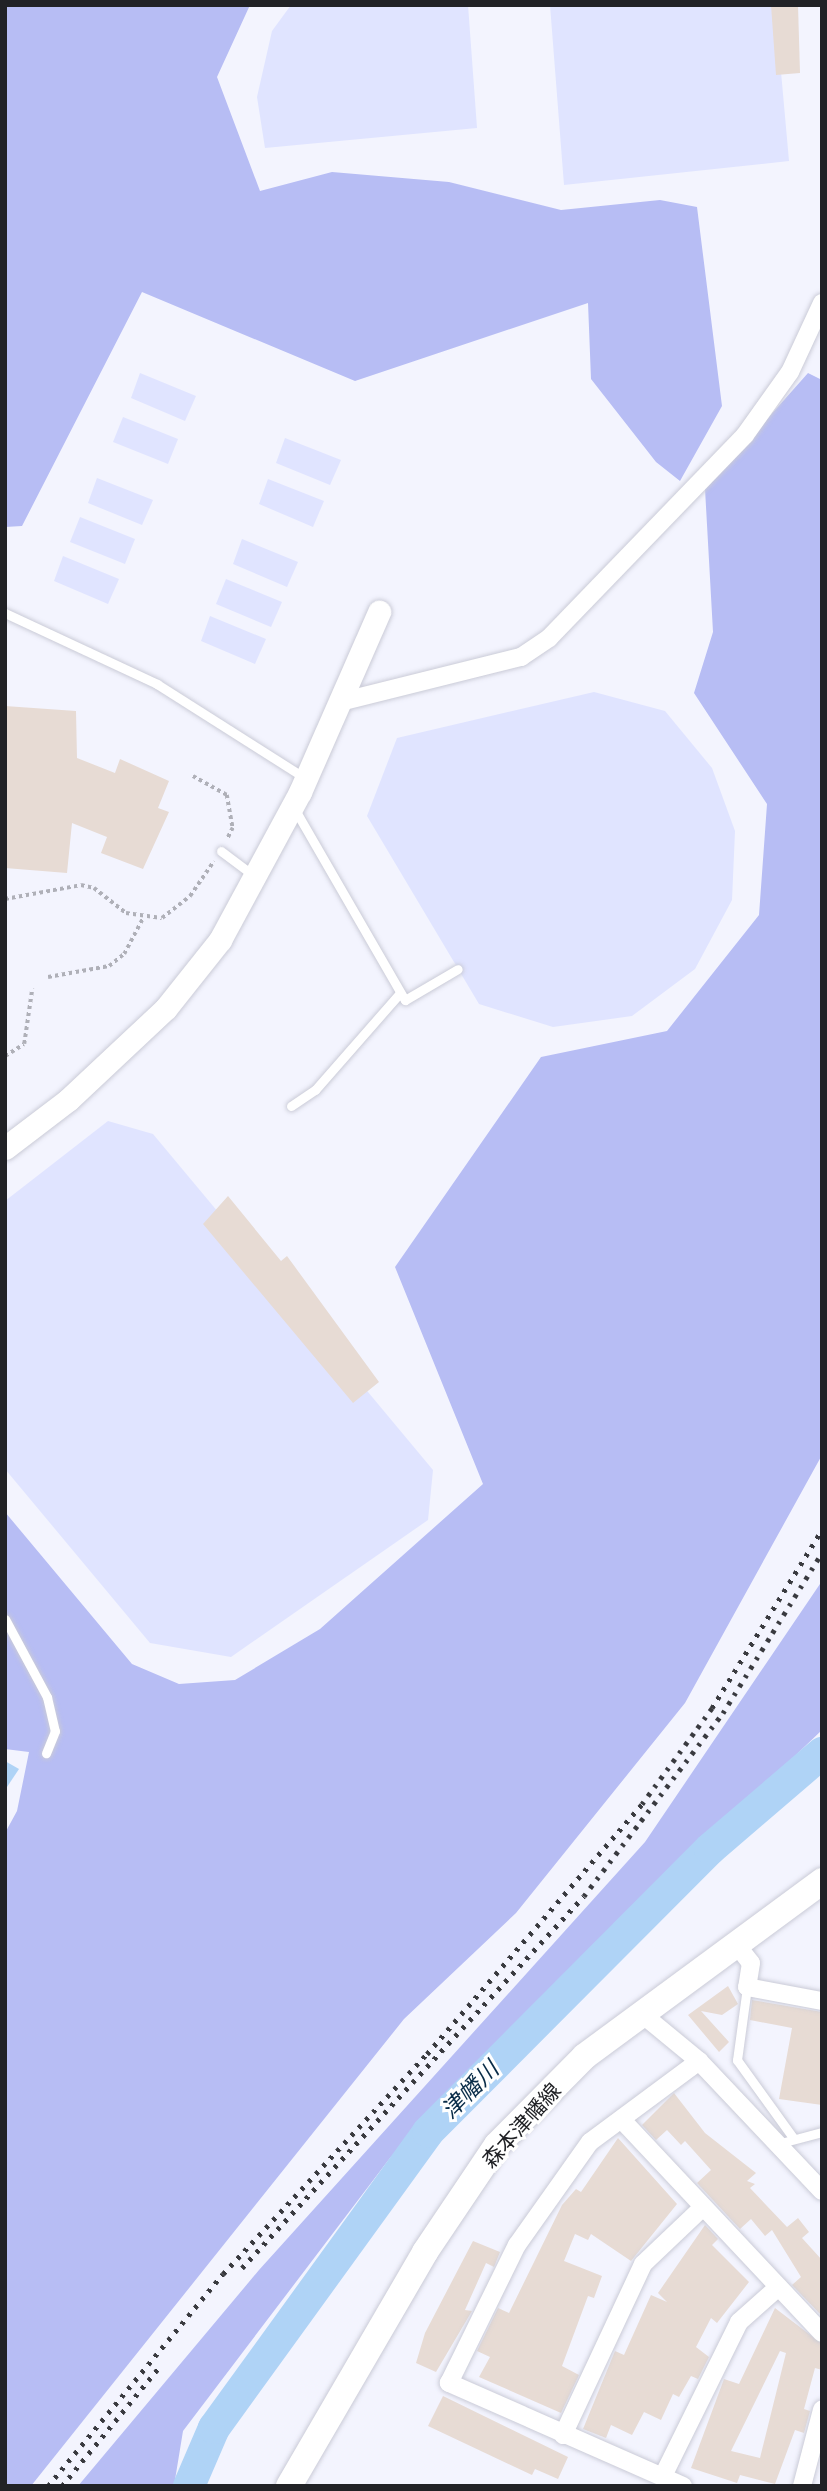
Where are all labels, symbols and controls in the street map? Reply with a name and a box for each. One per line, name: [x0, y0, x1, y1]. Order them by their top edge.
water label: 津幡川: [436, 2056, 504, 2124]
street label: 森本津幡線: [477, 2078, 565, 2172]

